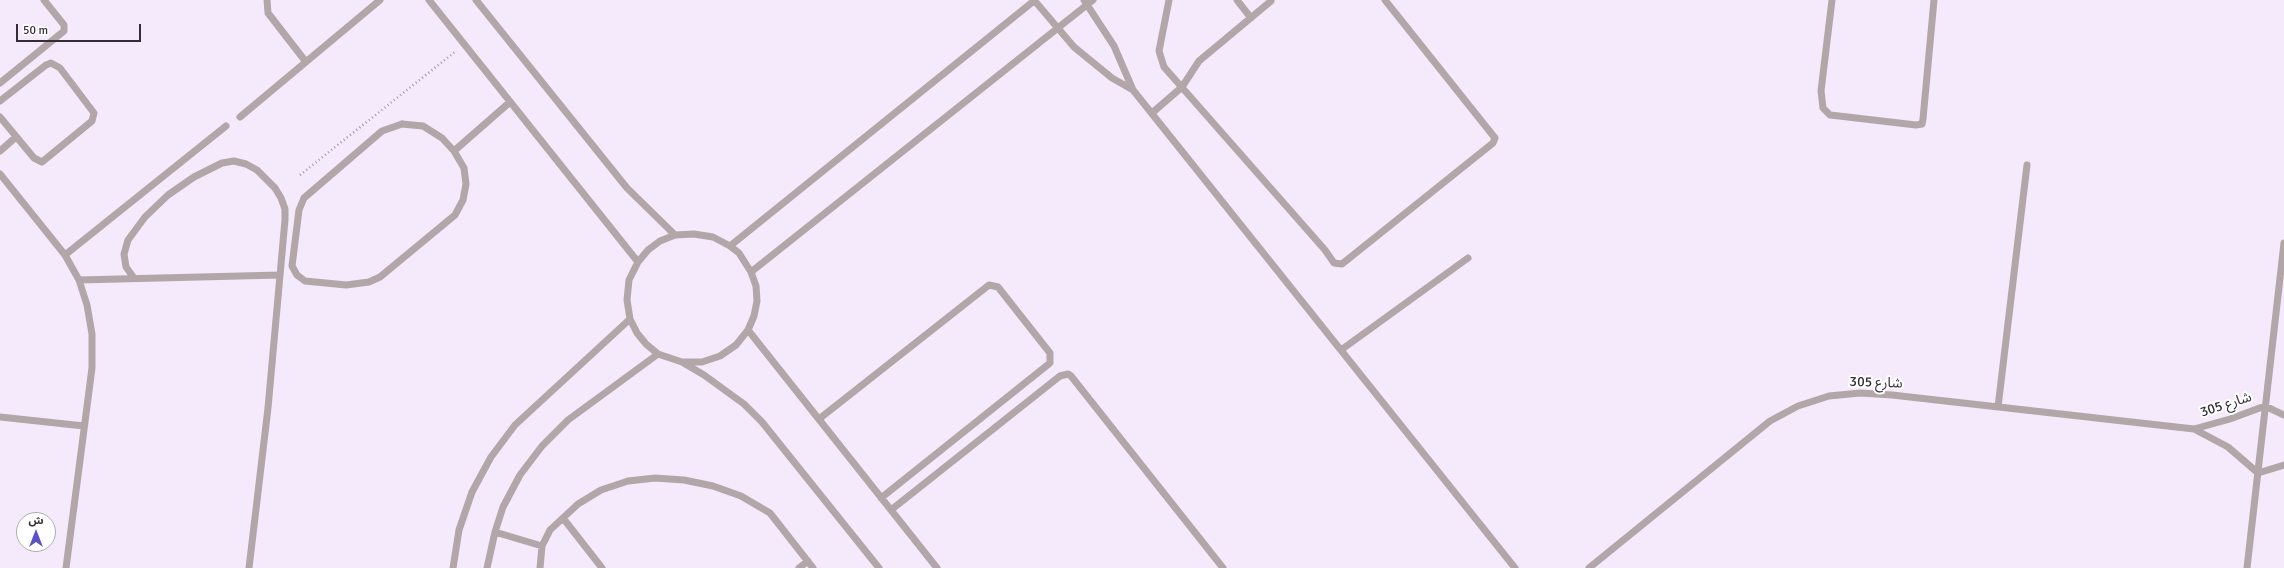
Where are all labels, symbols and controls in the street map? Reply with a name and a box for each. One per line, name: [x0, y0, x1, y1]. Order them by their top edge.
scale bar: [18, 16, 143, 42]
text: 50 m: [23, 23, 48, 38]
street label: شارع 305: [1849, 374, 1903, 392]
street label: شارع 305: [2198, 389, 2254, 421]
north arrow: [16, 512, 56, 552]
text: ش: [28, 514, 44, 527]

